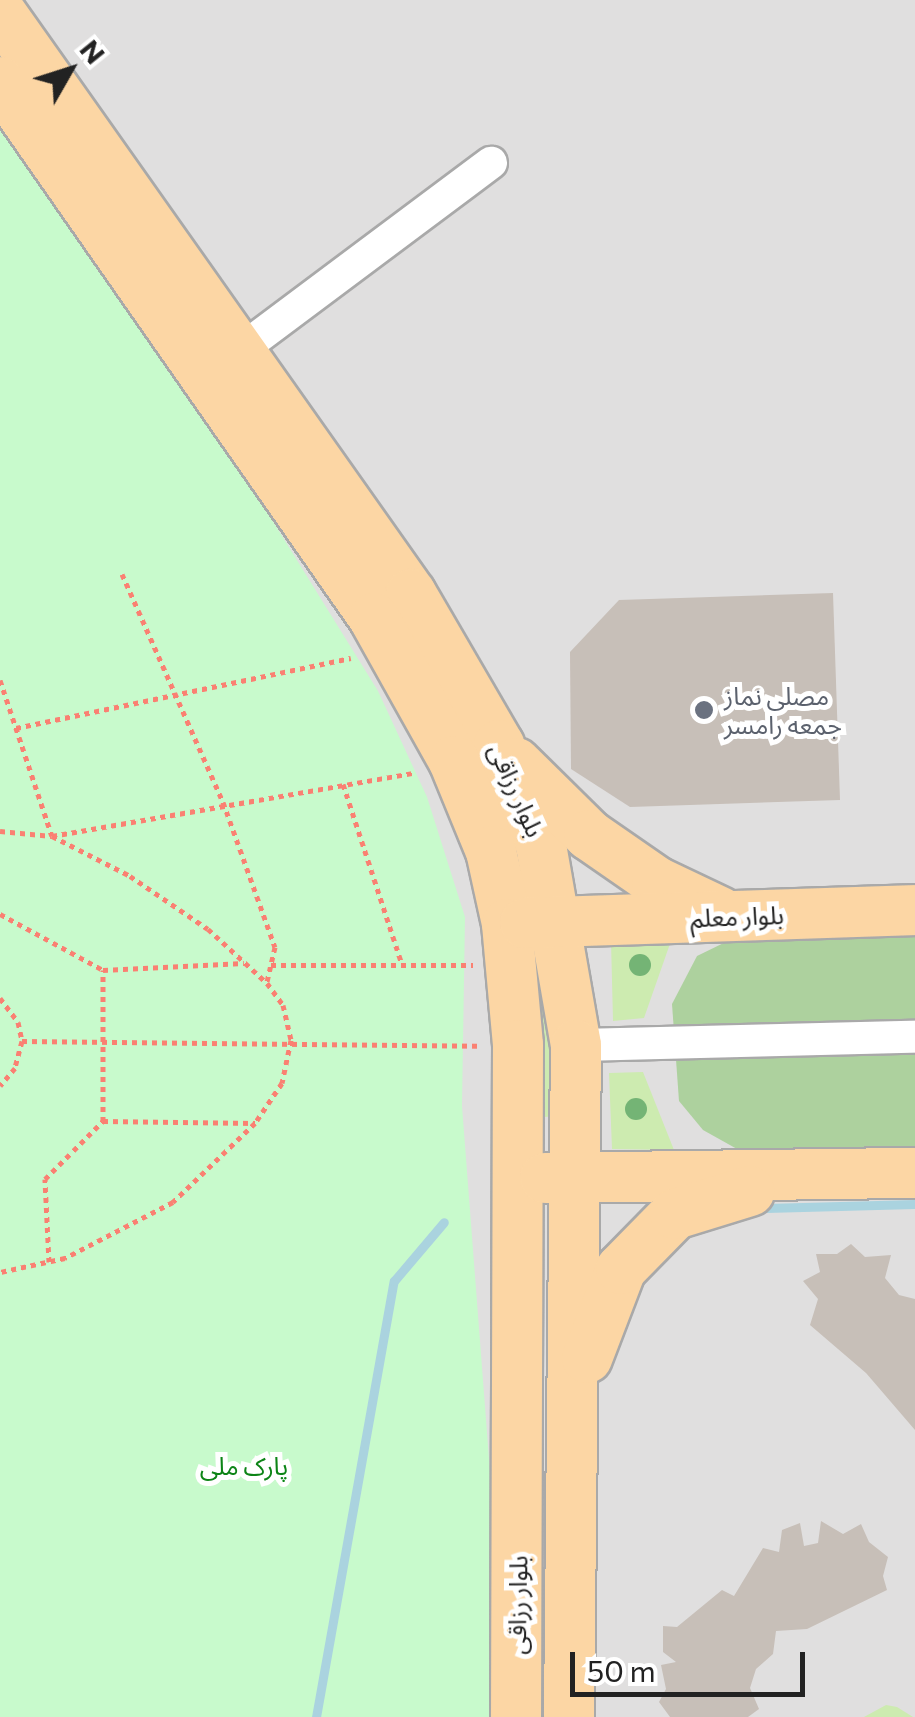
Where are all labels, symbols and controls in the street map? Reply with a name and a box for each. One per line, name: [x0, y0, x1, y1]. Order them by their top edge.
north arrow: [20, 20, 120, 120]
text: N: [73, 32, 113, 70]
place label: مصلی نماز جمعه رامسر: [724, 681, 842, 740]
marker: مصلی نماز جمعه رامسر: [693, 699, 715, 721]
street label: بلوار رزاقی: [483, 739, 551, 841]
street label: بلوار معلم: [690, 899, 784, 933]
park label: پارک ملی: [200, 1450, 288, 1480]
street label: بلوار رزاقی: [501, 1555, 533, 1655]
scale bar: [575, 1632, 810, 1694]
text: 50 m: [587, 1651, 656, 1688]

